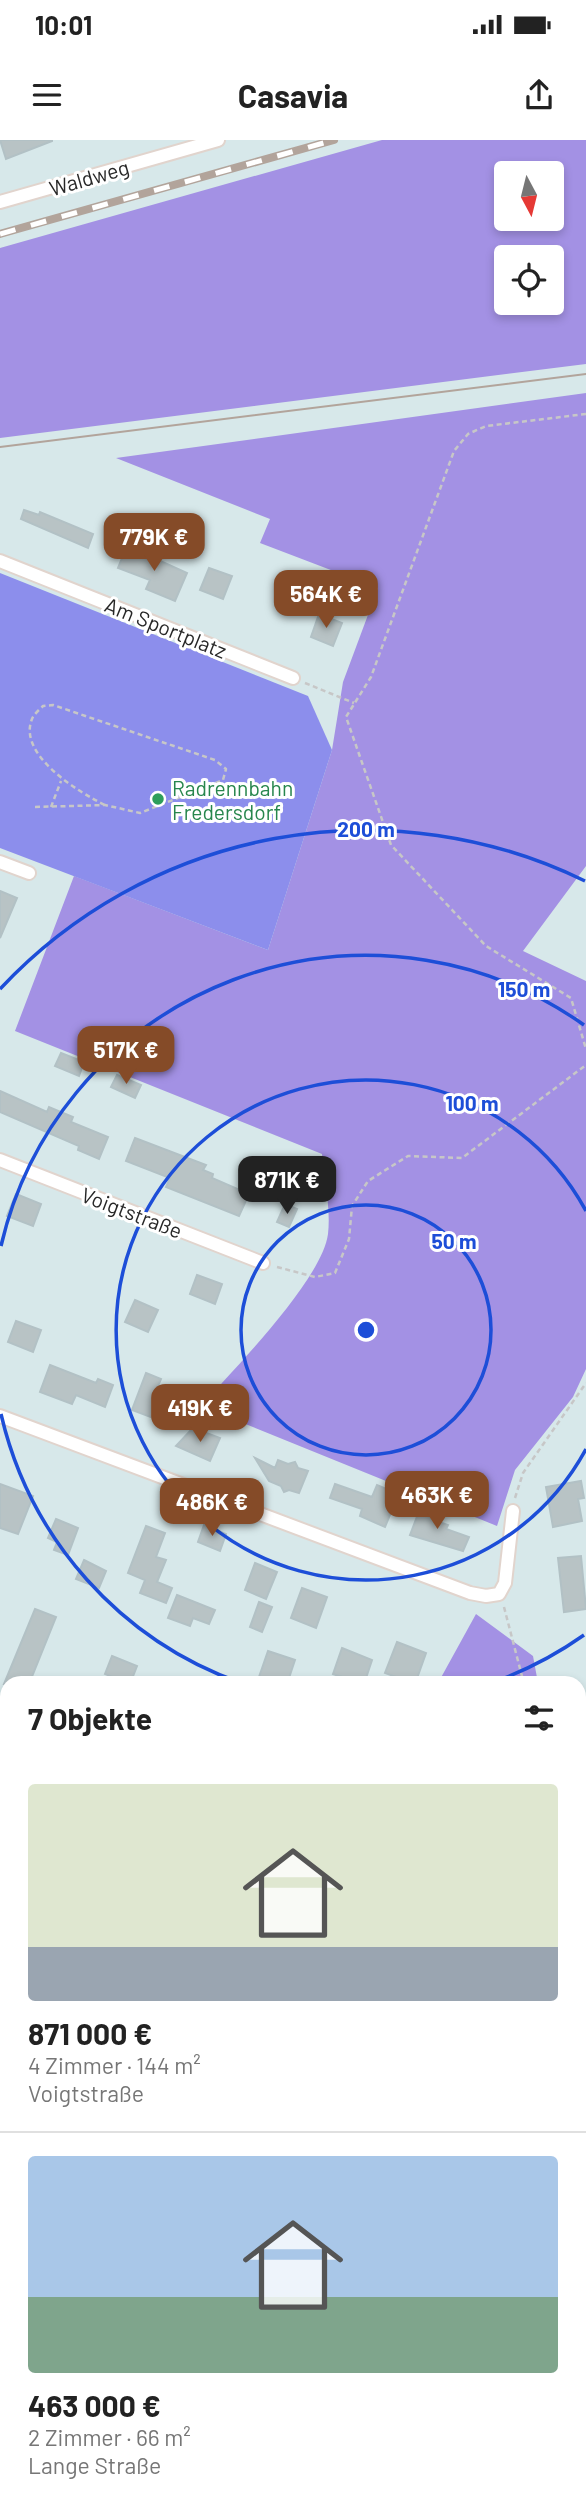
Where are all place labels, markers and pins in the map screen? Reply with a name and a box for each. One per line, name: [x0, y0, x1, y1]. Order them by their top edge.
pin: 779K €: [97, 514, 211, 573]
pin: 564K €: [269, 570, 383, 630]
place label: Radrennbahn Fredersdorf: [172, 775, 293, 824]
marker: Radrennbahn Fredersdorf: [150, 791, 166, 807]
pin: 517K €: [69, 1026, 183, 1086]
pin: 871K €: [230, 1156, 344, 1216]
centre of rings: [354, 1318, 378, 1342]
pin: 419K €: [143, 1384, 257, 1444]
pin: 463K €: [380, 1472, 494, 1531]
pin: 486K €: [155, 1478, 269, 1538]

